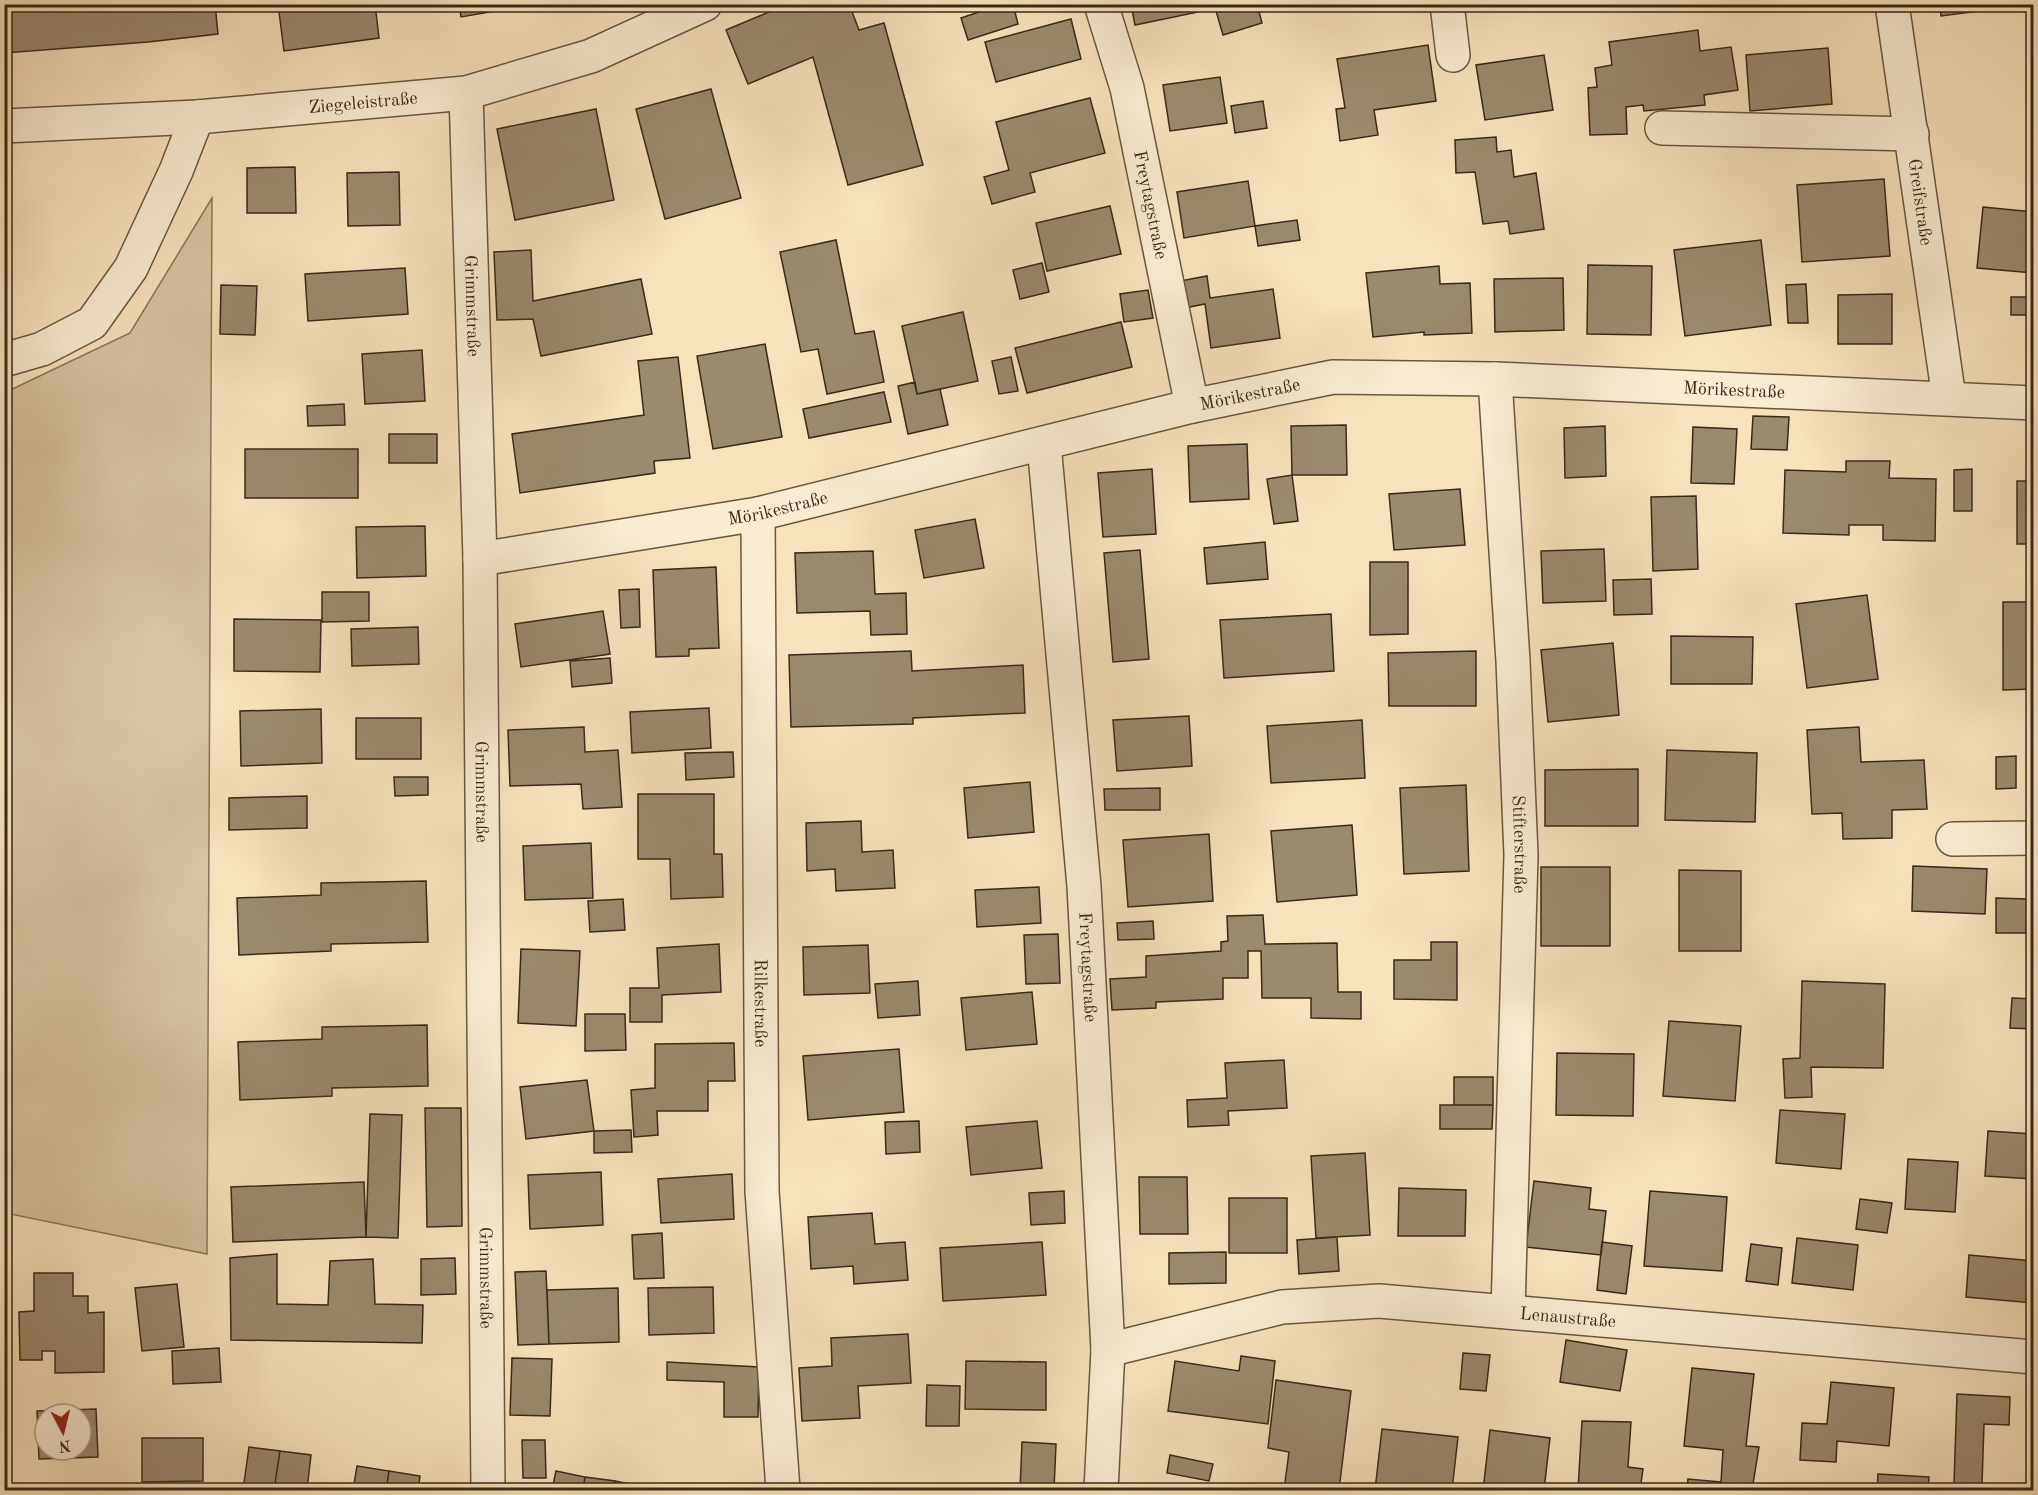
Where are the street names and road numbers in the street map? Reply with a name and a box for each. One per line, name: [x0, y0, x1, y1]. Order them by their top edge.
street label: Ziegeleistraße: [308, 89, 418, 117]
street label: Freytagstraße: [1130, 149, 1170, 261]
street label: Greifstraße: [1904, 157, 1935, 247]
street label: Grimmstraße: [461, 255, 482, 357]
street label: Mörikestraße: [1198, 376, 1302, 414]
street label: Mörikestraße: [1682, 379, 1785, 402]
street label: Mörikestraße: [726, 489, 830, 529]
street label: Grimmstraße: [472, 741, 490, 843]
street label: Stifterstraße: [1509, 795, 1529, 894]
street label: Freytagstraße: [1075, 911, 1099, 1023]
street label: Rilkestraße: [751, 959, 769, 1047]
street label: Grimmstraße: [476, 1227, 495, 1329]
street label: Lenaustraße: [1519, 1305, 1617, 1331]

